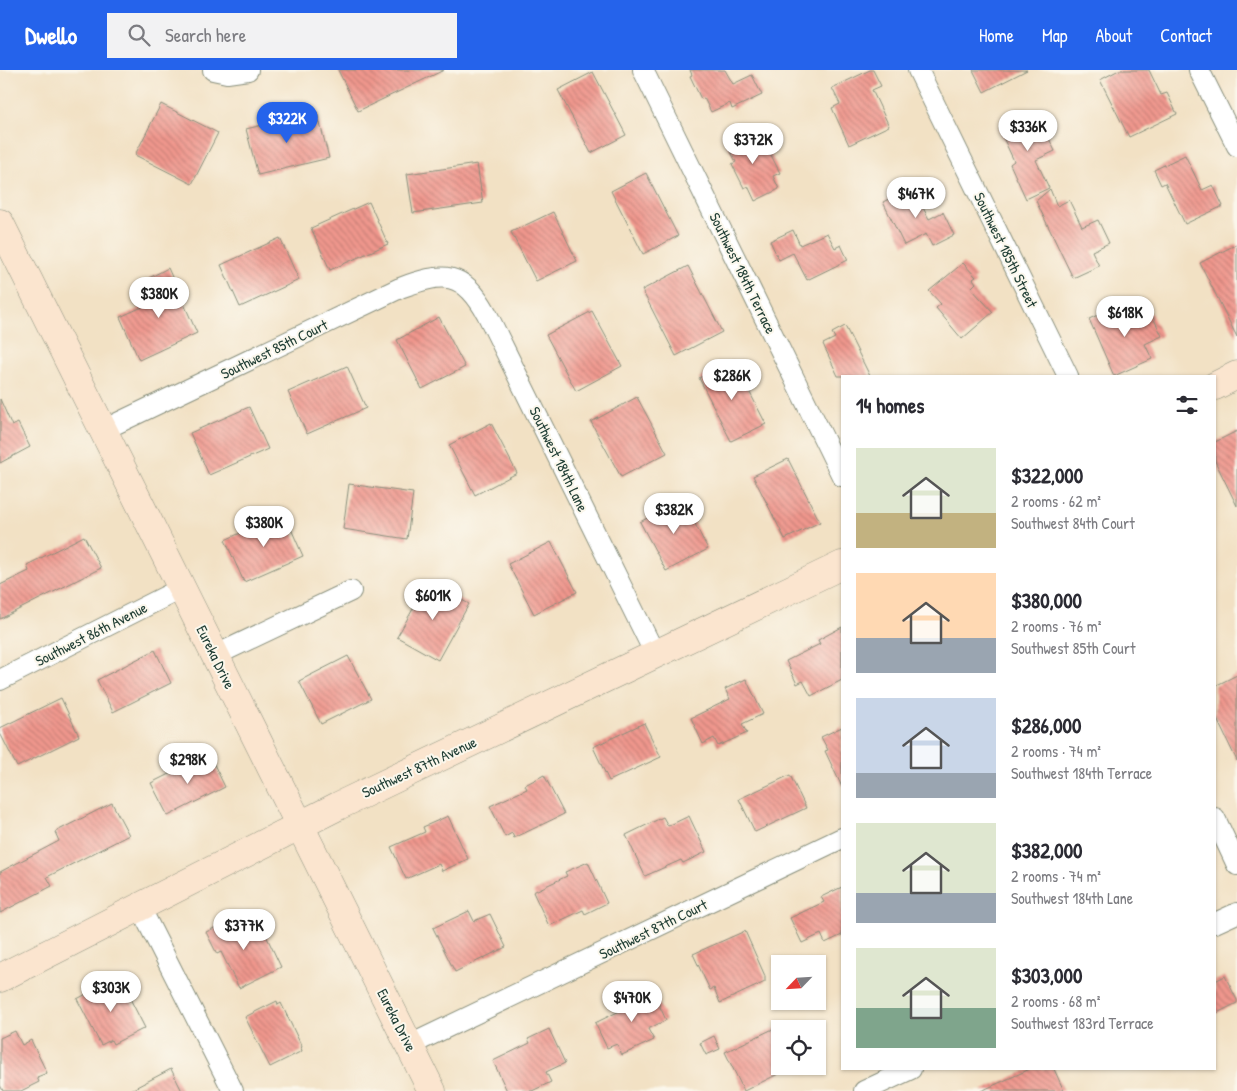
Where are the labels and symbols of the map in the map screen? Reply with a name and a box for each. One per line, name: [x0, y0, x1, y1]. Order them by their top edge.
pin: $322K: [252, 102, 322, 144]
pin: $336K: [993, 109, 1063, 152]
pin: $372K: [718, 122, 788, 165]
pin: $467K: [881, 176, 951, 219]
street label: Southwest 185th Street: [969, 189, 1043, 312]
street label: Southwest 184th Terrace: [705, 209, 781, 337]
pin: $380K: [124, 276, 194, 319]
pin: $618K: [1090, 296, 1160, 338]
street label: Southwest 85th Court: [217, 314, 332, 384]
pin: $286K: [697, 358, 767, 401]
street label: Southwest 184th Lane: [524, 403, 594, 515]
pin: $382K: [639, 492, 709, 535]
pin: $380K: [229, 506, 299, 548]
pin: $601K: [398, 578, 468, 621]
street label: Southwest 86th Avenue: [31, 597, 151, 671]
street label: Eureka Drive: [192, 622, 240, 692]
street label: Southwest 87th Avenue: [358, 731, 480, 803]
pin: $298K: [153, 742, 223, 785]
street label: Southwest 87th Court: [595, 893, 711, 964]
pin: $377K: [209, 908, 279, 951]
north arrow: [771, 955, 826, 1010]
pin: $303K: [76, 970, 146, 1013]
pin: $470K: [597, 980, 667, 1023]
street label: Eureka Drive: [372, 985, 422, 1055]

